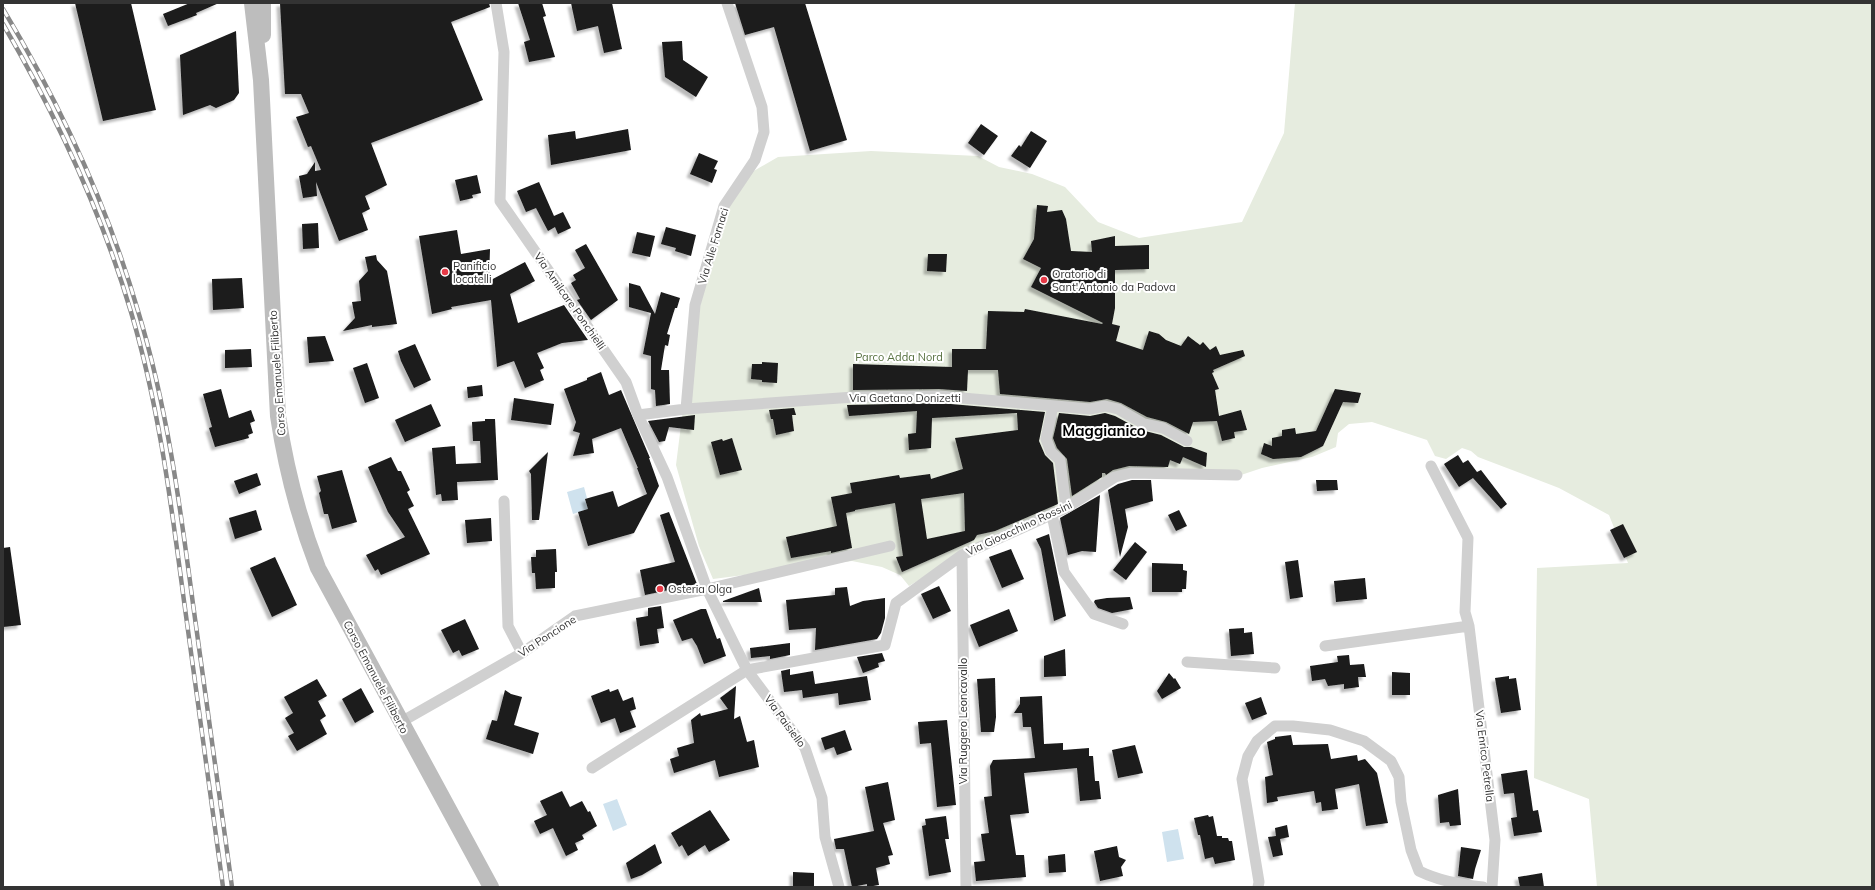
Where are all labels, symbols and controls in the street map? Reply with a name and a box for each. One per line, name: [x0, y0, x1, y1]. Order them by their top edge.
street label: Via Alle Fornaci: [695, 206, 731, 286]
street label: Via Amilcare Ponchielli: [531, 250, 609, 352]
place label: Panificio locatelli: [453, 259, 496, 286]
marker: Panificio locatelli: [440, 267, 450, 277]
place label: Oratorio di Sant'Antonio da Padova: [1052, 267, 1176, 294]
marker: Oratorio di Sant'Antonio da Padova: [1039, 275, 1049, 285]
street label: Corso Emanuele Filiberto: [266, 310, 288, 436]
park label: Parco Adda Nord: [855, 350, 943, 364]
street label: Via Gaetano Donizetti: [849, 391, 961, 405]
district label: Maggianico: [1062, 421, 1146, 440]
street label: Via Gioacchino Rossini: [964, 497, 1074, 559]
place label: Osteria Olga: [668, 582, 732, 596]
marker: Osteria Olga: [655, 584, 665, 594]
street label: Via Poncione: [515, 612, 579, 660]
street label: Corso Emanuele Filiberto: [340, 618, 412, 736]
street label: Via Ruggero Leoncavallo: [956, 658, 970, 784]
street label: Via Paisiello: [761, 692, 809, 750]
street label: Via Enrico Petrella: [1472, 709, 1498, 803]

